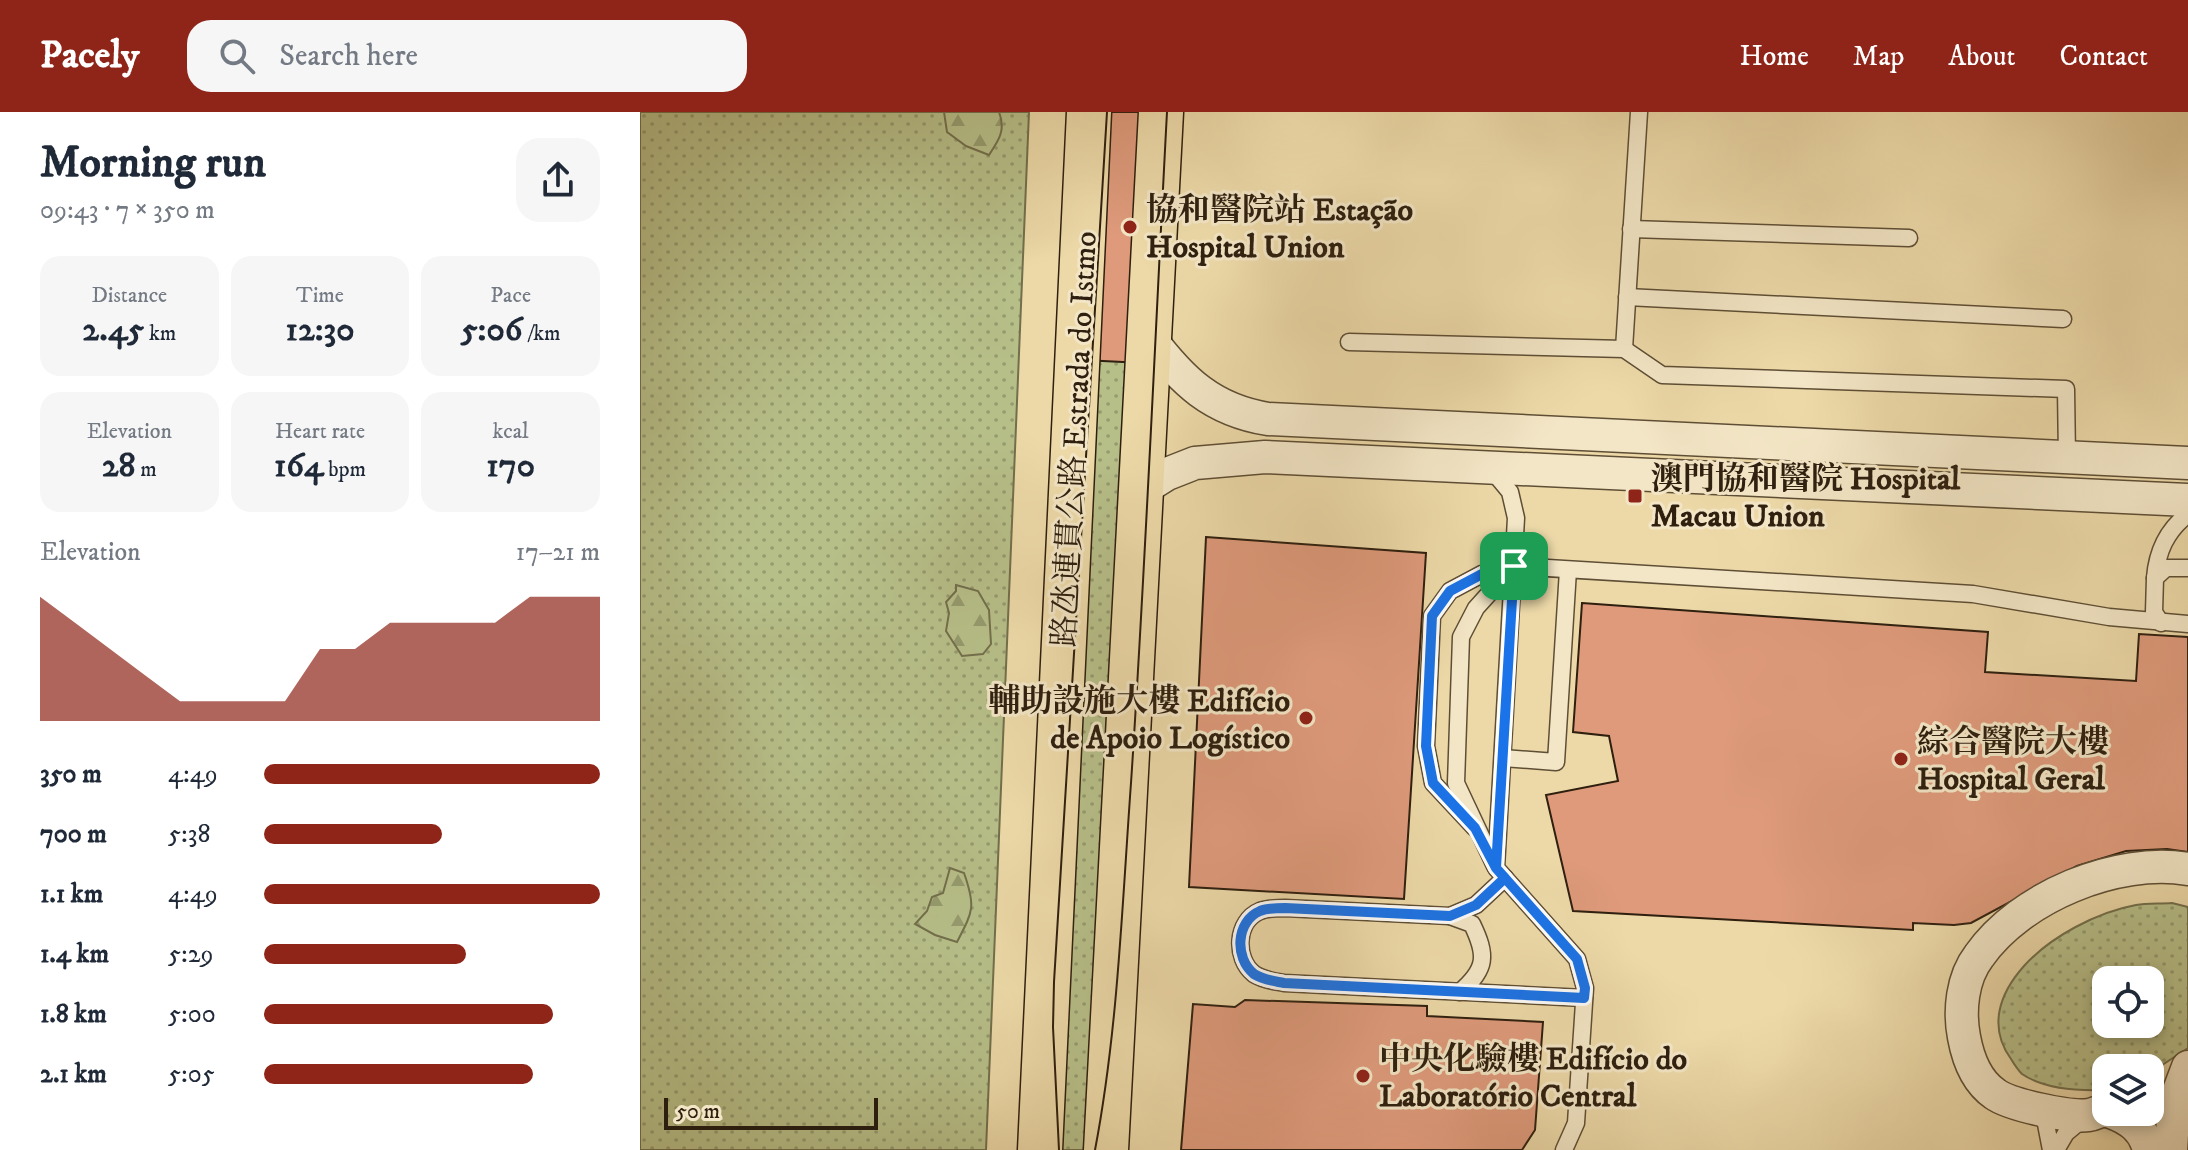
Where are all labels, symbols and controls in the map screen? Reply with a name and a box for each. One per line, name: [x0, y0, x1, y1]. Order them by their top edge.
search box: [187, 20, 747, 92]
text: Pacely: [40, 32, 139, 80]
icon: search: [215, 34, 259, 78]
text: Search here: [279, 38, 418, 75]
text: Home: [1740, 39, 1809, 74]
text: Map: [1853, 39, 1904, 74]
text: About: [1948, 39, 2015, 74]
text: Contact: [2059, 39, 2148, 74]
text: Morning run: [40, 136, 266, 191]
button: share: [516, 138, 600, 222]
place label: 協和醫院站 Estação Hospital Union: [1146, 191, 1413, 268]
text: 09:43 · 7 × 350 m: [40, 194, 215, 227]
marker: 協和醫院站 Estação Hospital Union: [1121, 218, 1139, 236]
street label: 路氹連貫公路 Estrada do Istmo: [1045, 230, 1107, 648]
text: Distance: [91, 282, 167, 309]
text: Time: [296, 282, 344, 309]
text: Pace: [490, 282, 531, 309]
text: 2.45: [82, 309, 144, 351]
text: 12:30: [285, 309, 355, 351]
text: 5:06: [461, 309, 522, 351]
text: km: [144, 320, 176, 347]
text: /km: [522, 320, 561, 347]
text: Elevation: [87, 418, 172, 445]
text: Heart rate: [275, 418, 365, 445]
text: kcal: [493, 418, 529, 445]
text: 28: [102, 445, 136, 487]
text: 164: [274, 445, 324, 487]
text: 170: [486, 445, 535, 487]
text: m: [136, 456, 157, 483]
text: bpm: [324, 456, 366, 483]
place label: 澳門協和醫院 Hospital Macau Union: [1651, 460, 1961, 537]
marker: 澳門協和醫院 Hospital Macau Union: [1626, 487, 1644, 505]
pin: [1480, 532, 1548, 600]
text: Elevation: [40, 536, 141, 569]
text: 17–21 m: [516, 536, 600, 569]
icon: arrive: [1492, 544, 1536, 588]
place label: 輔助設施大樓 Edifício de Apoio Logístico: [988, 682, 1290, 759]
marker: 輔助設施大樓 Edifício de Apoio Logístico: [1297, 709, 1315, 727]
place label: 綜合醫院大樓 Hospital Geral: [1917, 723, 2109, 800]
marker: 綜合醫院大樓 Hospital Geral: [1892, 750, 1910, 768]
text: 350 m: [40, 758, 102, 791]
text: 4:49: [168, 758, 218, 791]
text: 700 m: [40, 818, 107, 851]
text: 5:38: [168, 818, 210, 851]
text: 1.1 km: [40, 878, 103, 911]
text: 4:49: [168, 878, 218, 911]
text: 1.4 km: [40, 938, 109, 971]
text: 5:29: [168, 938, 213, 971]
map controls: [2092, 966, 2164, 1126]
button: locate: [2092, 966, 2164, 1038]
text: 1.8 km: [40, 998, 107, 1031]
text: 5:00: [168, 998, 216, 1031]
place label: 中央化驗樓 Edifício do Laboratório Central: [1379, 1040, 1687, 1117]
button: layers: [2092, 1054, 2164, 1126]
text: 2.1 km: [40, 1058, 107, 1091]
text: 5:05: [168, 1058, 215, 1091]
marker: 中央化驗樓 Edifício do Laboratório Central: [1354, 1067, 1372, 1085]
scale bar: [664, 1094, 878, 1130]
text: 50 m: [676, 1098, 720, 1125]

